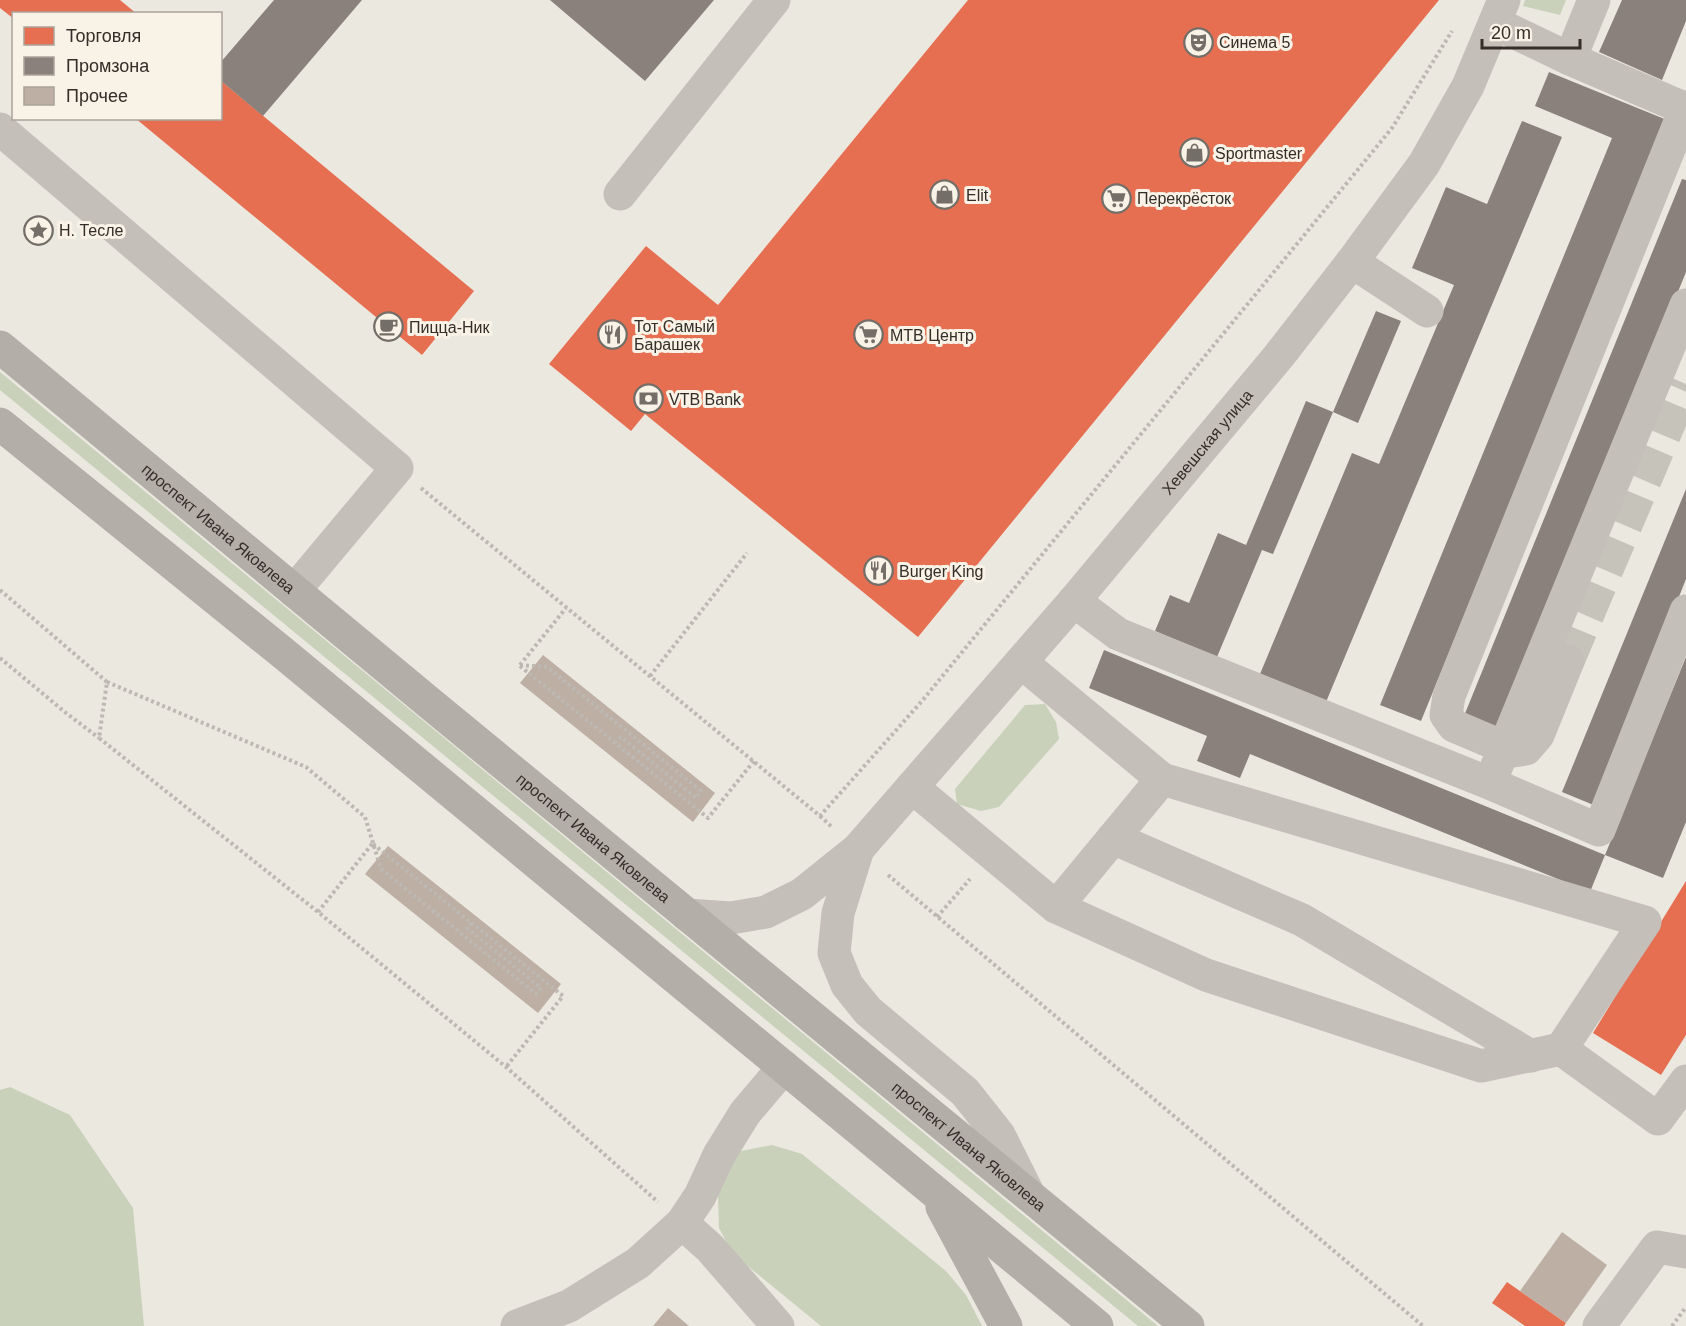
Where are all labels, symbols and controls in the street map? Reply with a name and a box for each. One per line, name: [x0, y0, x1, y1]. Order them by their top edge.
legend: [12, 12, 222, 120]
scale bar: [1482, 12, 1580, 50]
text: 20 m: [1491, 23, 1531, 43]
text: Торговля: [66, 26, 141, 46]
theatre icon: Синема 5: [1182, 26, 1214, 58]
place label: Синема 5: [1219, 34, 1291, 51]
text: Промзона: [66, 56, 150, 76]
text: Прочее: [66, 86, 128, 106]
shop icon: Sportmaster: [1178, 137, 1210, 169]
place label: Sportmaster: [1215, 145, 1303, 162]
shop icon: Elit: [929, 179, 961, 211]
supermarket icon: Перекрёсток: [1100, 182, 1132, 214]
place label: Elit: [966, 187, 989, 204]
place label: Перекрёсток: [1137, 190, 1232, 207]
place icon: Н. Тесле: [22, 214, 54, 246]
place label: Н. Тесле: [59, 222, 124, 239]
cafe icon: Пицца-Ник: [372, 311, 404, 343]
place label: Тот Самый Барашек: [634, 318, 715, 353]
place label: Пицца-Ник: [409, 319, 490, 336]
restaurant icon: Тот Самый Барашек: [597, 319, 629, 351]
supermarket icon: МТВ Центр: [853, 319, 885, 351]
place label: МТВ Центр: [890, 327, 974, 344]
bank icon: VTB Bank: [632, 383, 664, 415]
street label: Хевешская улица: [1159, 386, 1256, 498]
place label: VTB Bank: [669, 391, 742, 408]
street label: проспект Ивана Яковлева: [139, 460, 298, 597]
restaurant icon: Burger King: [862, 555, 894, 587]
place label: Burger King: [899, 563, 984, 580]
street label: проспект Ивана Яковлева: [513, 770, 673, 906]
street label: проспект Ивана Яковлева: [889, 1079, 1049, 1214]

